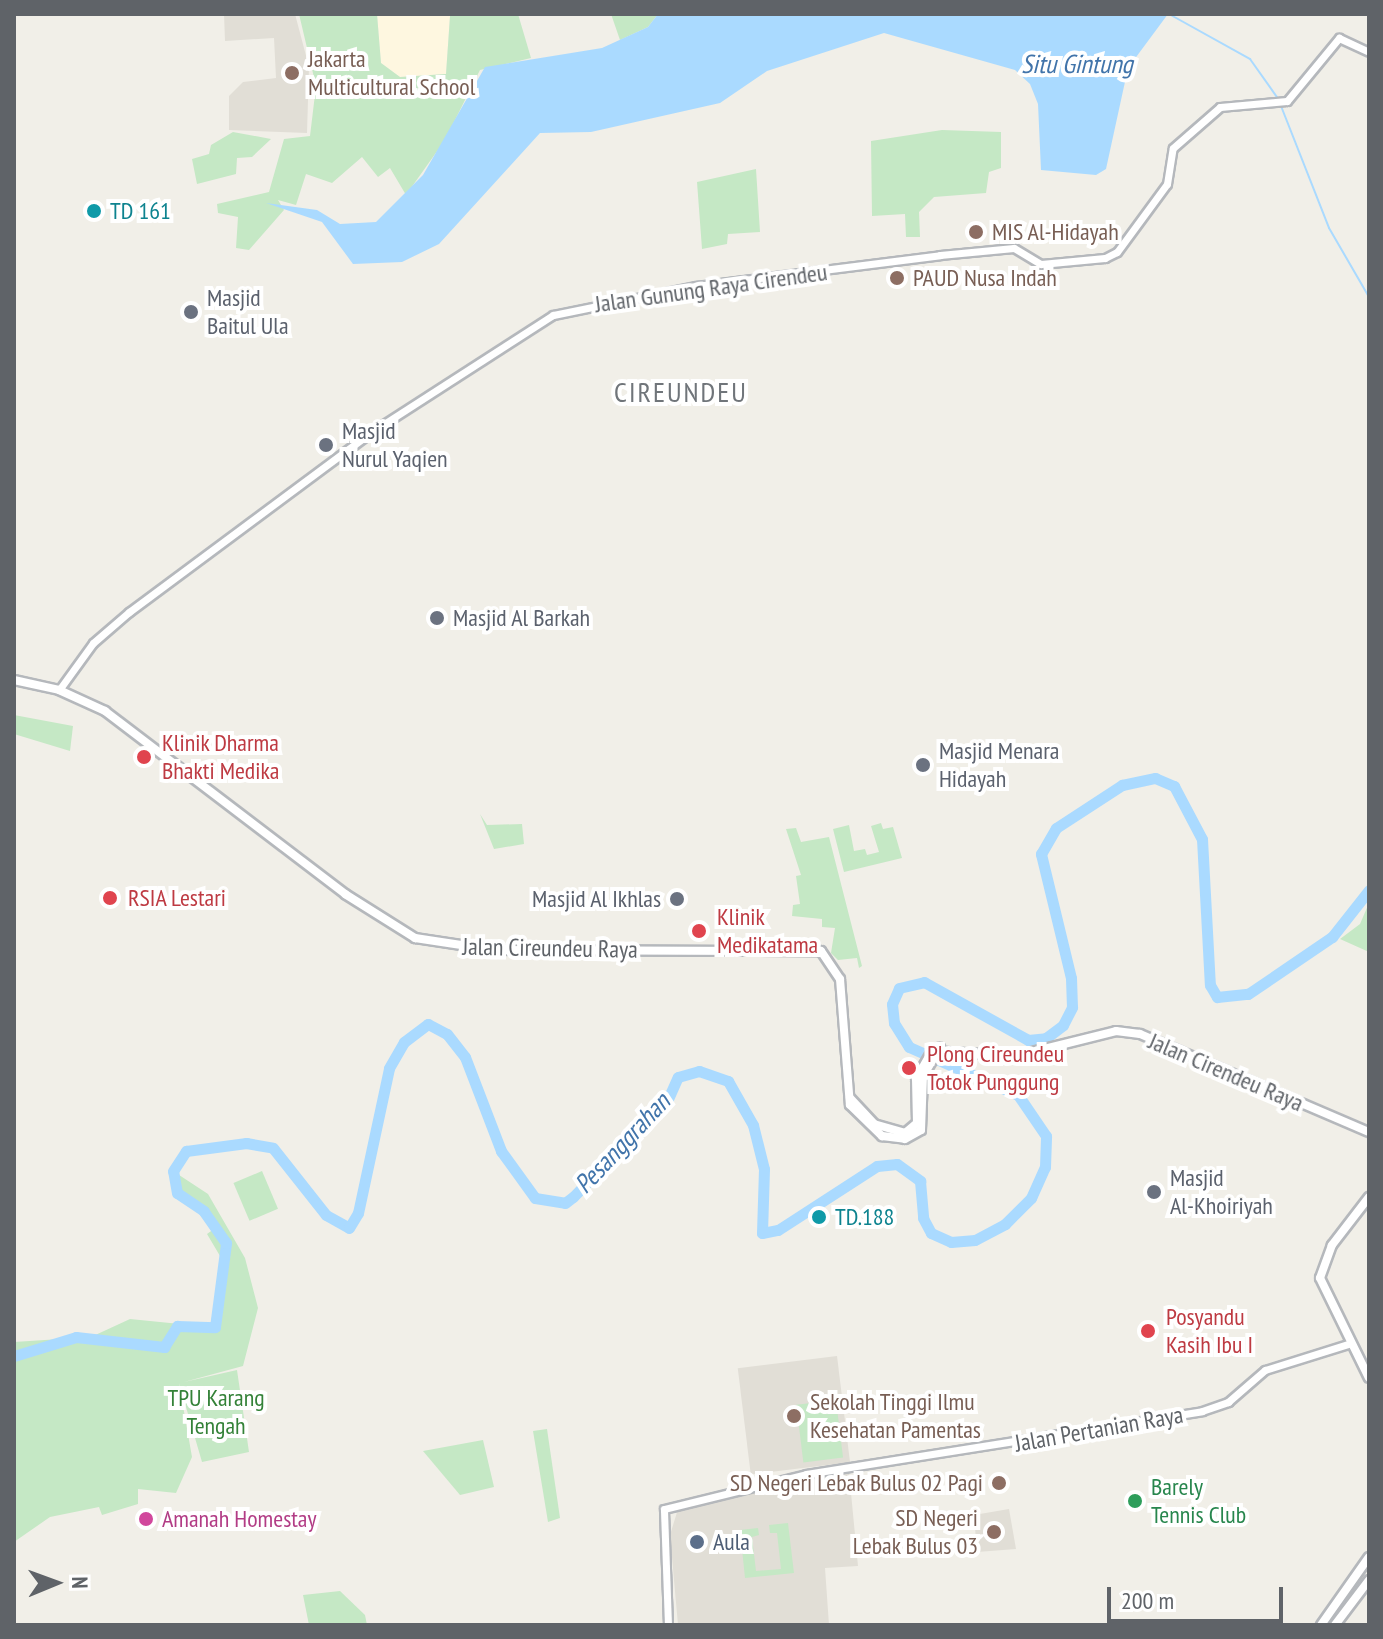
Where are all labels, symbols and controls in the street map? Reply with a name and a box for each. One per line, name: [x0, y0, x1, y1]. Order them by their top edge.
place label: Jakarta Multicultural School: [308, 45, 475, 101]
water label: Situ Gintung: [1021, 48, 1133, 80]
marker: Jakarta Multicultural School: [283, 64, 301, 82]
place label: TD 161: [110, 197, 171, 225]
marker: TD 161: [85, 202, 103, 220]
place label: MIS Al-Hidayah: [992, 218, 1119, 246]
marker: MIS Al-Hidayah: [967, 223, 985, 241]
street label: Jalan Gunung Raya Cirendeu: [593, 257, 829, 319]
place label: PAUD Nusa Indah: [913, 264, 1057, 292]
marker: PAUD Nusa Indah: [888, 269, 906, 287]
place label: Masjid Baitul Ula: [207, 284, 289, 340]
marker: Masjid Baitul Ula: [182, 303, 200, 321]
district label: CIREUNDEU: [614, 375, 748, 409]
place label: Masjid Nurul Yaqien: [342, 417, 448, 473]
marker: Masjid Nurul Yaqien: [317, 436, 335, 454]
place label: Masjid Al Barkah: [453, 604, 591, 632]
marker: Masjid Al Barkah: [428, 609, 446, 627]
place label: Klinik Dharma Bhakti Medika: [162, 729, 279, 785]
place label: Masjid Menara Hidayah: [939, 737, 1059, 793]
marker: Klinik Dharma Bhakti Medika: [133, 746, 155, 768]
marker: Masjid Menara Hidayah: [914, 756, 932, 774]
place label: RSIA Lestari: [128, 884, 227, 912]
place label: Masjid Al Ikhlas: [531, 885, 661, 913]
marker: RSIA Lestari: [99, 887, 121, 909]
marker: Masjid Al Ikhlas: [668, 890, 686, 908]
place label: Klinik Medikatama: [717, 903, 818, 959]
marker: Klinik Medikatama: [688, 920, 710, 942]
street label: Jalan Cireundeu Raya: [462, 932, 638, 964]
street label: Jalan Cirendeu Raya: [1144, 1027, 1308, 1117]
place label: Plong Cireundeu Totok Punggung: [927, 1040, 1064, 1096]
marker: Plong Cireundeu Totok Punggung: [898, 1057, 920, 1079]
water label: Pesanggrahan: [568, 1086, 676, 1200]
place label: Masjid Al-Khoiriyah: [1170, 1164, 1273, 1220]
marker: Masjid Al-Khoiriyah: [1145, 1183, 1163, 1201]
place label: TD.188: [835, 1203, 894, 1231]
marker: TD.188: [810, 1208, 828, 1226]
place label: Posyandu Kasih Ibu I: [1166, 1303, 1253, 1359]
marker: Posyandu Kasih Ibu I: [1137, 1320, 1159, 1342]
park label: TPU Karang Tengah: [167, 1384, 265, 1440]
place label: Sekolah Tinggi Ilmu Kesehatan Pamentas: [810, 1388, 981, 1444]
street label: Jalan Pertanian Raya: [1013, 1400, 1185, 1458]
marker: Sekolah Tinggi Ilmu Kesehatan Pamentas: [785, 1407, 803, 1425]
place label: SD Negeri Lebak Bulus 02 Pagi: [729, 1469, 983, 1497]
place label: Barely Tennis Club: [1151, 1473, 1246, 1529]
marker: SD Negeri Lebak Bulus 02 Pagi: [990, 1474, 1008, 1492]
marker: Barely Tennis Club: [1126, 1492, 1144, 1510]
place label: SD Negeri Lebak Bulus 03: [852, 1504, 978, 1560]
place label: Amanah Homestay: [162, 1505, 316, 1533]
marker: Amanah Homestay: [137, 1510, 155, 1528]
marker: SD Negeri Lebak Bulus 03: [985, 1523, 1003, 1541]
place label: Aula: [713, 1528, 750, 1556]
marker: Aula: [688, 1533, 706, 1551]
north arrow: [16, 1543, 96, 1623]
scale bar: [1111, 1571, 1287, 1621]
text: N: [66, 1576, 94, 1589]
text: 200 m: [1121, 1585, 1174, 1616]

